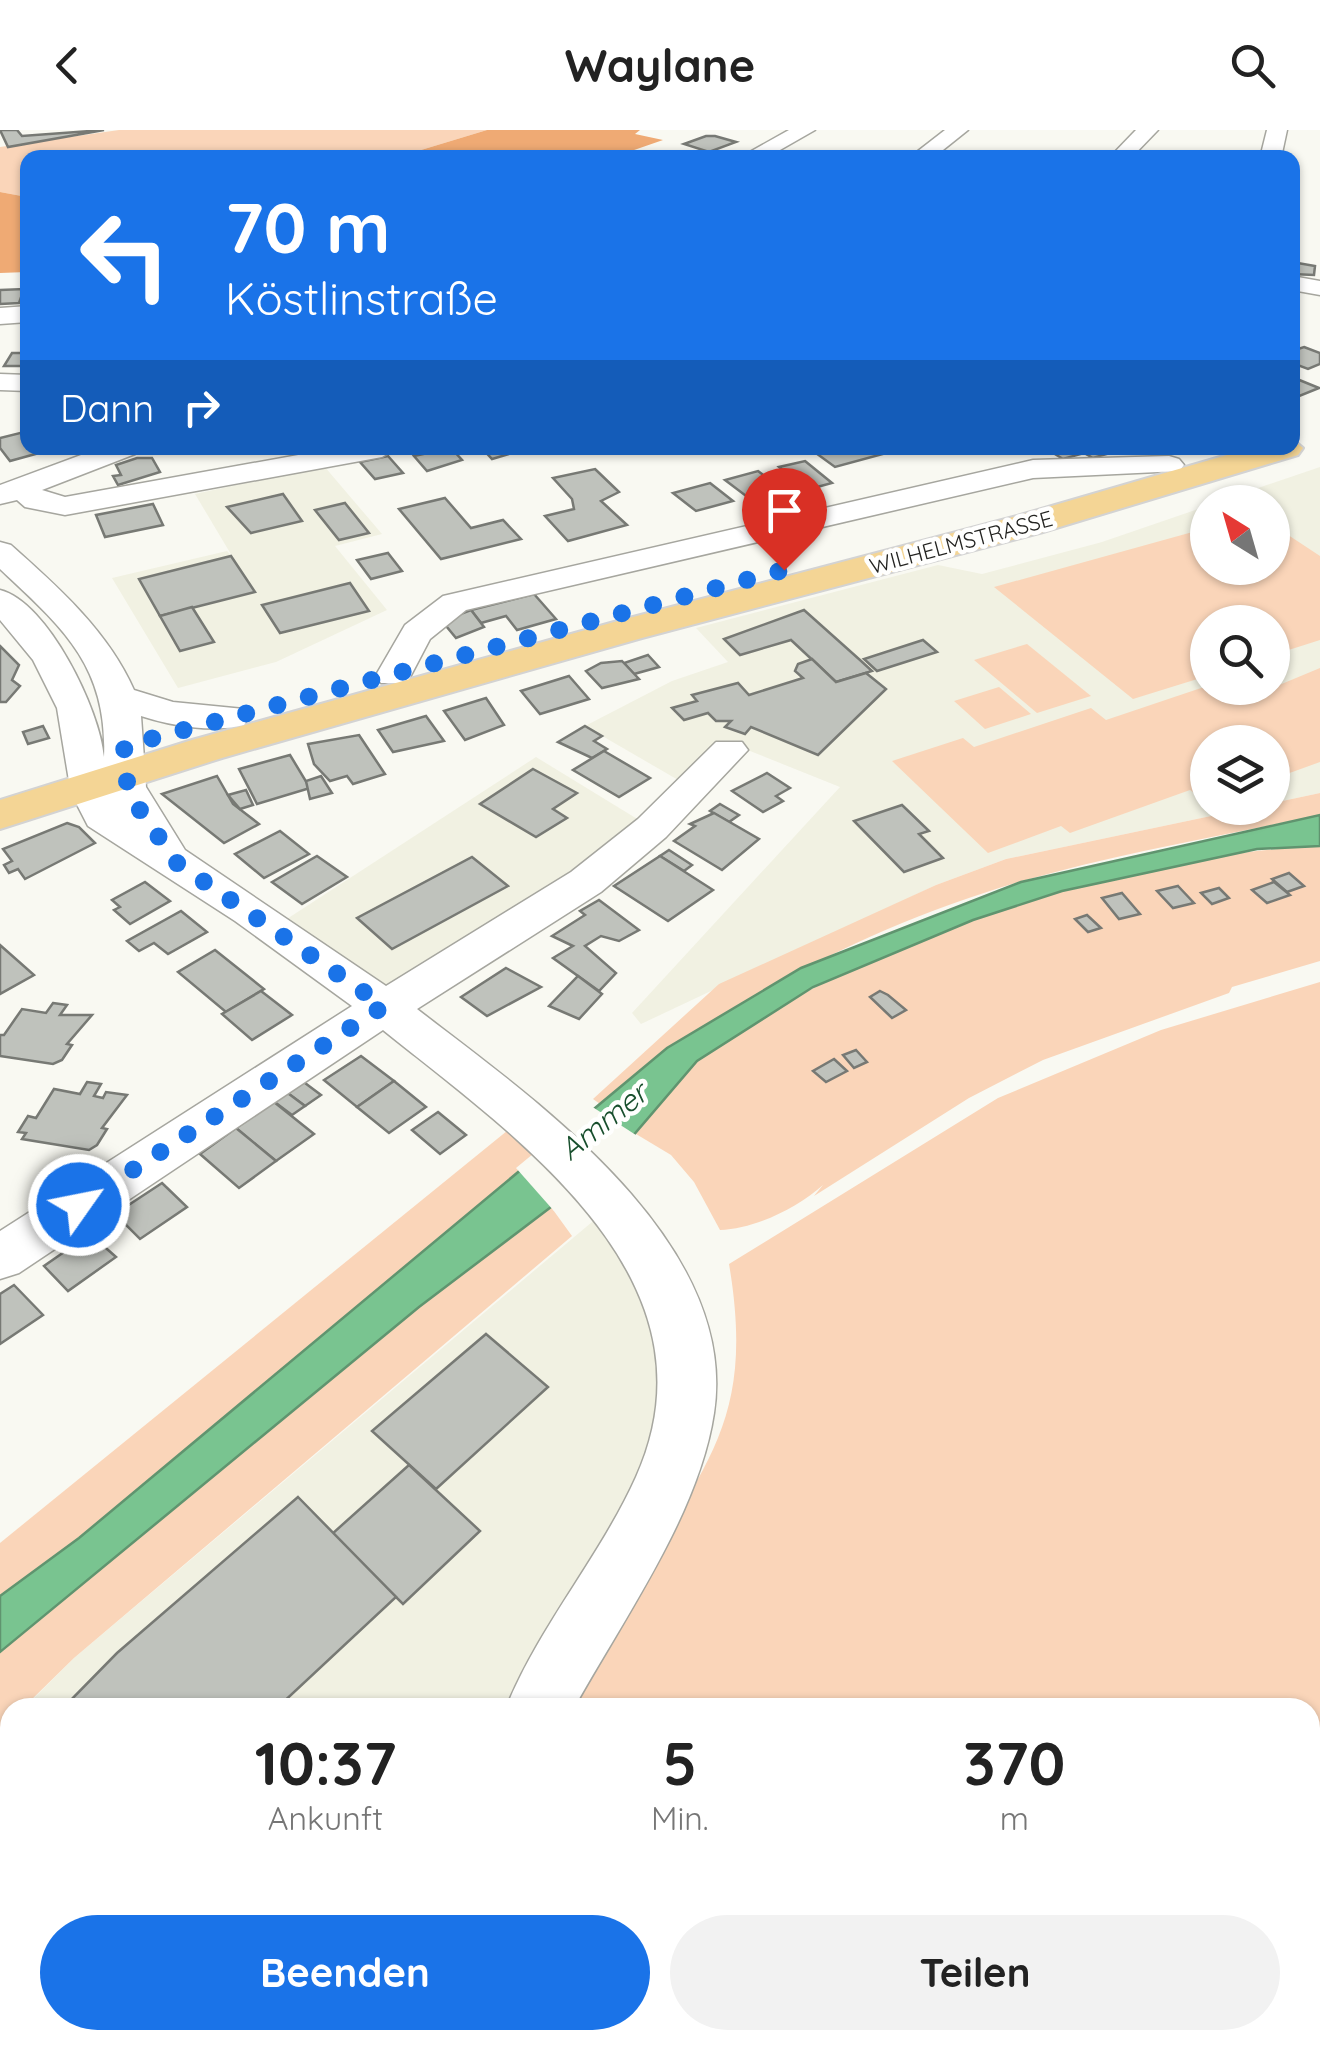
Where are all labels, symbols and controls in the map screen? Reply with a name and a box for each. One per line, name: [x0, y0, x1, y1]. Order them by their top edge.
text: Waylane: [565, 37, 755, 93]
icon: back: [40, 38, 95, 93]
icon: search: [1225, 38, 1280, 93]
text: 70 m: [225, 183, 391, 271]
icon: left: [60, 190, 190, 320]
text: Köstlinstraße: [225, 270, 498, 326]
icon: right: [174, 380, 229, 435]
text: Dann: [60, 384, 154, 432]
pin: [742, 468, 827, 571]
icon: arrive: [757, 483, 812, 538]
north arrow: [1190, 485, 1290, 585]
map controls: [1190, 485, 1290, 825]
street label: WILHELMSTRASSE: [866, 504, 1056, 580]
button: search: [1190, 605, 1290, 705]
button: layers: [1190, 725, 1290, 825]
water label: Ammer: [551, 1072, 658, 1168]
position arrow: [27, 1153, 131, 1257]
text: 10:37: [255, 1725, 396, 1800]
text: 5: [663, 1725, 697, 1800]
text: 370: [963, 1725, 1065, 1800]
text: Ankunft: [268, 1798, 383, 1838]
text: Min.: [651, 1798, 709, 1838]
text: m: [1000, 1798, 1029, 1838]
button: Beenden: [40, 1915, 650, 2030]
button: Teilen: [670, 1915, 1280, 2030]

